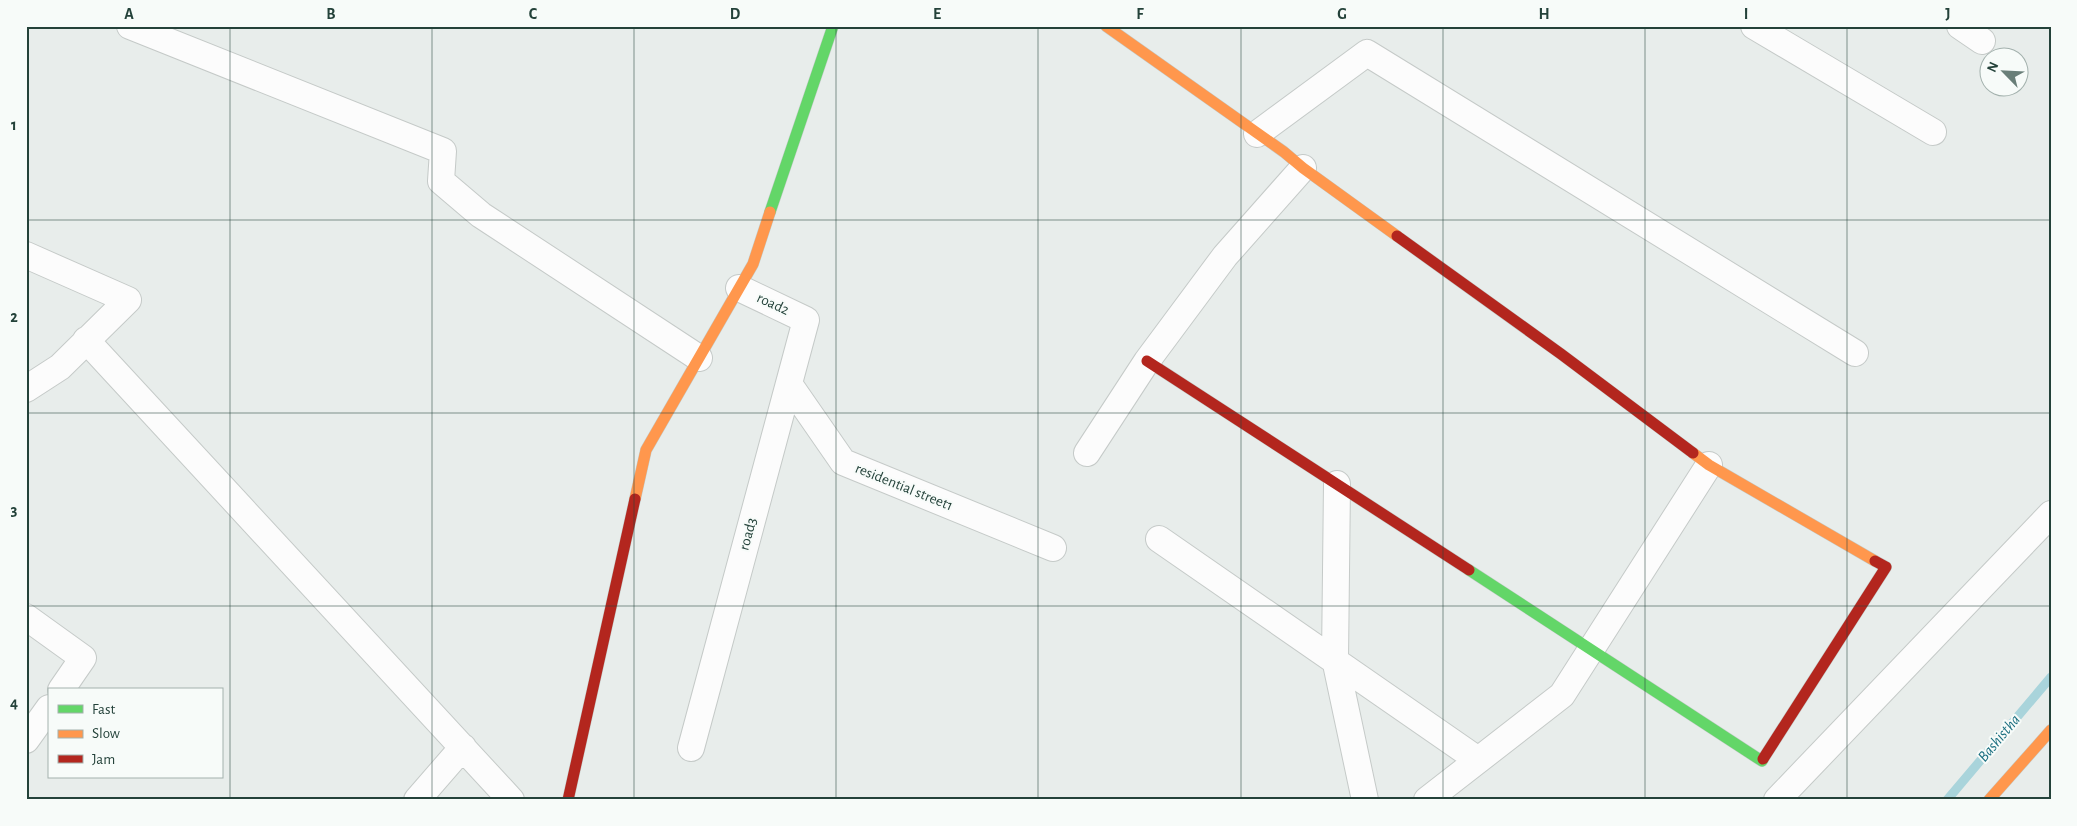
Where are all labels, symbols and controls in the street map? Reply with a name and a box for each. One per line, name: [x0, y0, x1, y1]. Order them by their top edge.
text: A: [124, 6, 134, 22]
text: B: [326, 6, 336, 22]
text: C: [529, 6, 538, 22]
text: D: [730, 6, 741, 22]
text: E: [933, 6, 941, 22]
text: F: [1136, 6, 1144, 22]
text: G: [1337, 6, 1347, 22]
text: H: [1538, 6, 1550, 22]
text: I: [1744, 6, 1748, 22]
text: J: [1945, 6, 1951, 22]
north arrow: [1980, 48, 2030, 98]
text: N: [1985, 60, 2001, 74]
text: 1: [11, 117, 17, 133]
street label: road2: [755, 290, 792, 318]
text: 2: [10, 309, 18, 325]
street label: residential street1: [853, 461, 955, 513]
text: 3: [11, 502, 18, 518]
street label: road3: [736, 516, 760, 552]
legend: [48, 688, 222, 778]
text: 4: [10, 695, 18, 711]
text: Fast: [92, 702, 116, 717]
water label: Bashistha: [1975, 711, 2023, 765]
text: Slow: [92, 726, 120, 741]
text: Jam: [92, 752, 115, 767]

